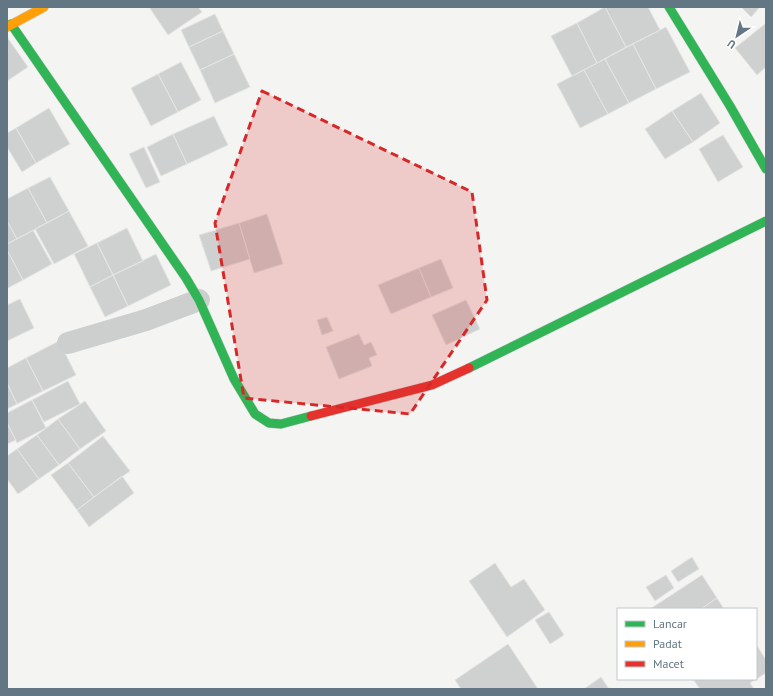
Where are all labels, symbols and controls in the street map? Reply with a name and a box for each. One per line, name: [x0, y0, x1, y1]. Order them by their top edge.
north arrow: [717, 16, 757, 56]
text: U: [724, 36, 738, 52]
legend: [617, 608, 757, 680]
text: Lancar: [653, 616, 687, 631]
text: Padat: [653, 636, 682, 651]
text: Macet: [653, 656, 684, 671]

